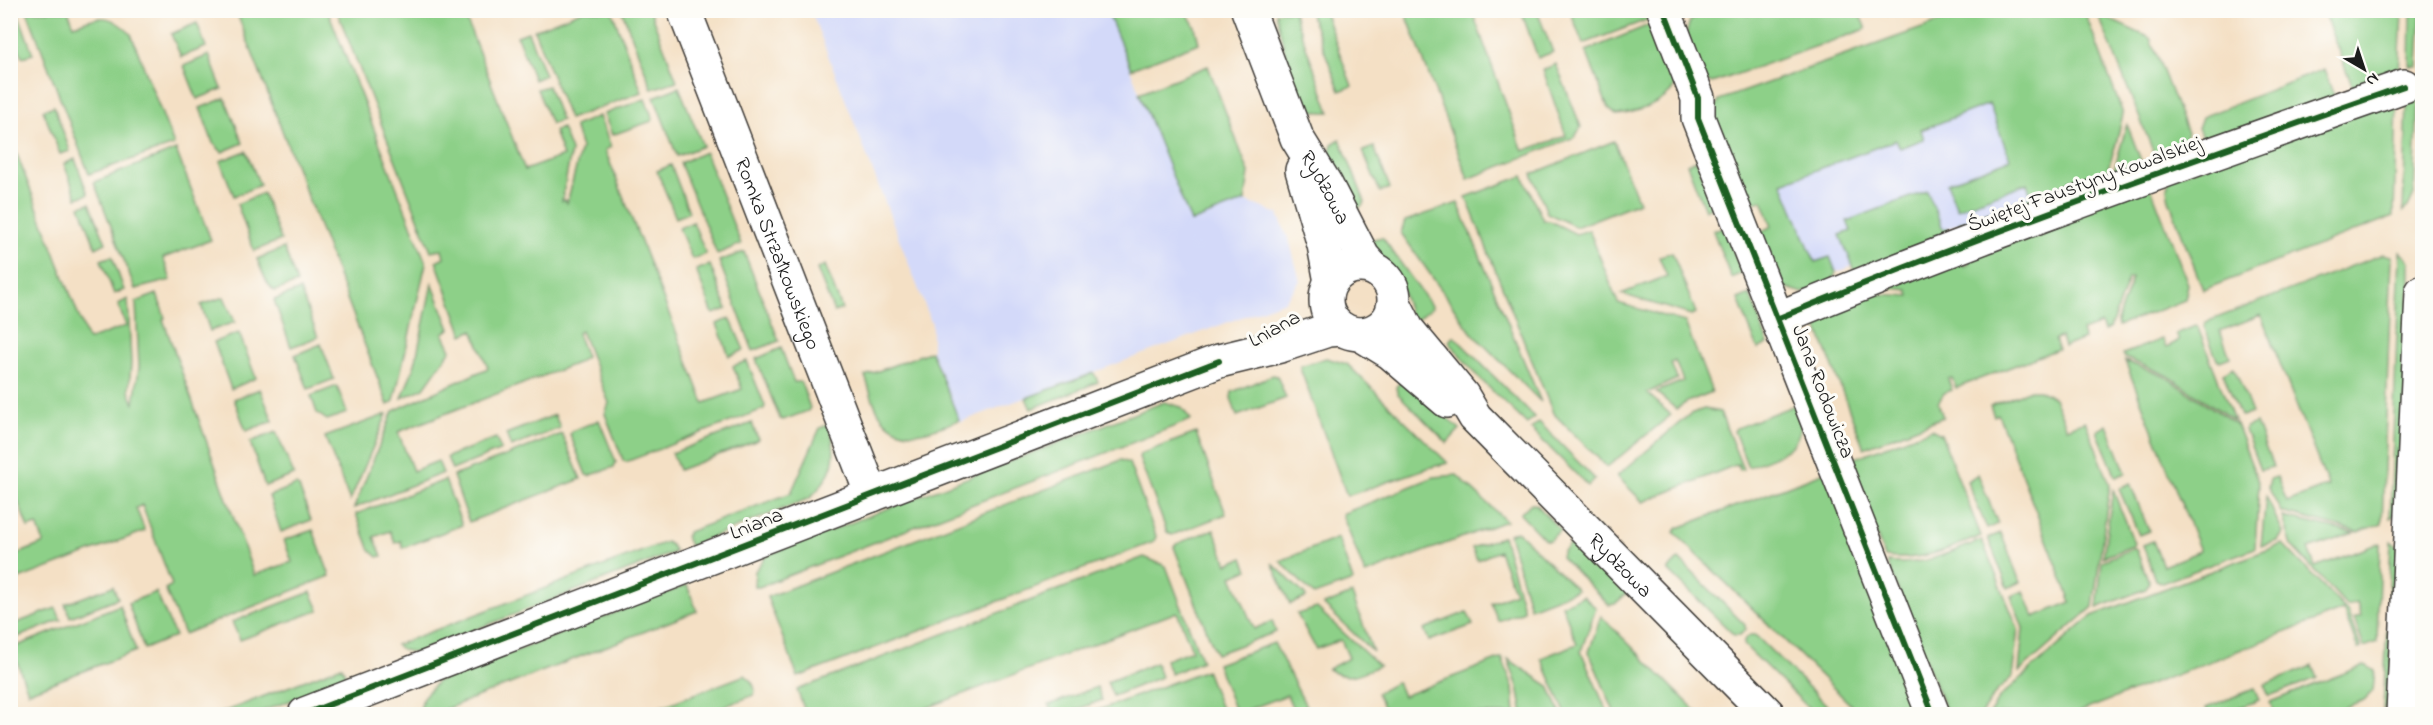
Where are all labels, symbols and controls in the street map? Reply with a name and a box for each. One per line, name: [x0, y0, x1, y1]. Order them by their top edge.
north arrow: [2334, 39, 2394, 99]
text: N: [2360, 66, 2384, 92]
street label: Świętej Faustyny Kowalskiej: [1964, 128, 2207, 243]
street label: Rydzowa: [1291, 145, 1357, 230]
street label: Romka Strzałkowskiego: [726, 154, 827, 355]
street label: Lniana: [1244, 303, 1306, 356]
street label: Jana Rodowicza: [1783, 321, 1861, 463]
street label: Lniana: [726, 501, 788, 549]
street label: Rydzowa: [1580, 527, 1658, 605]

